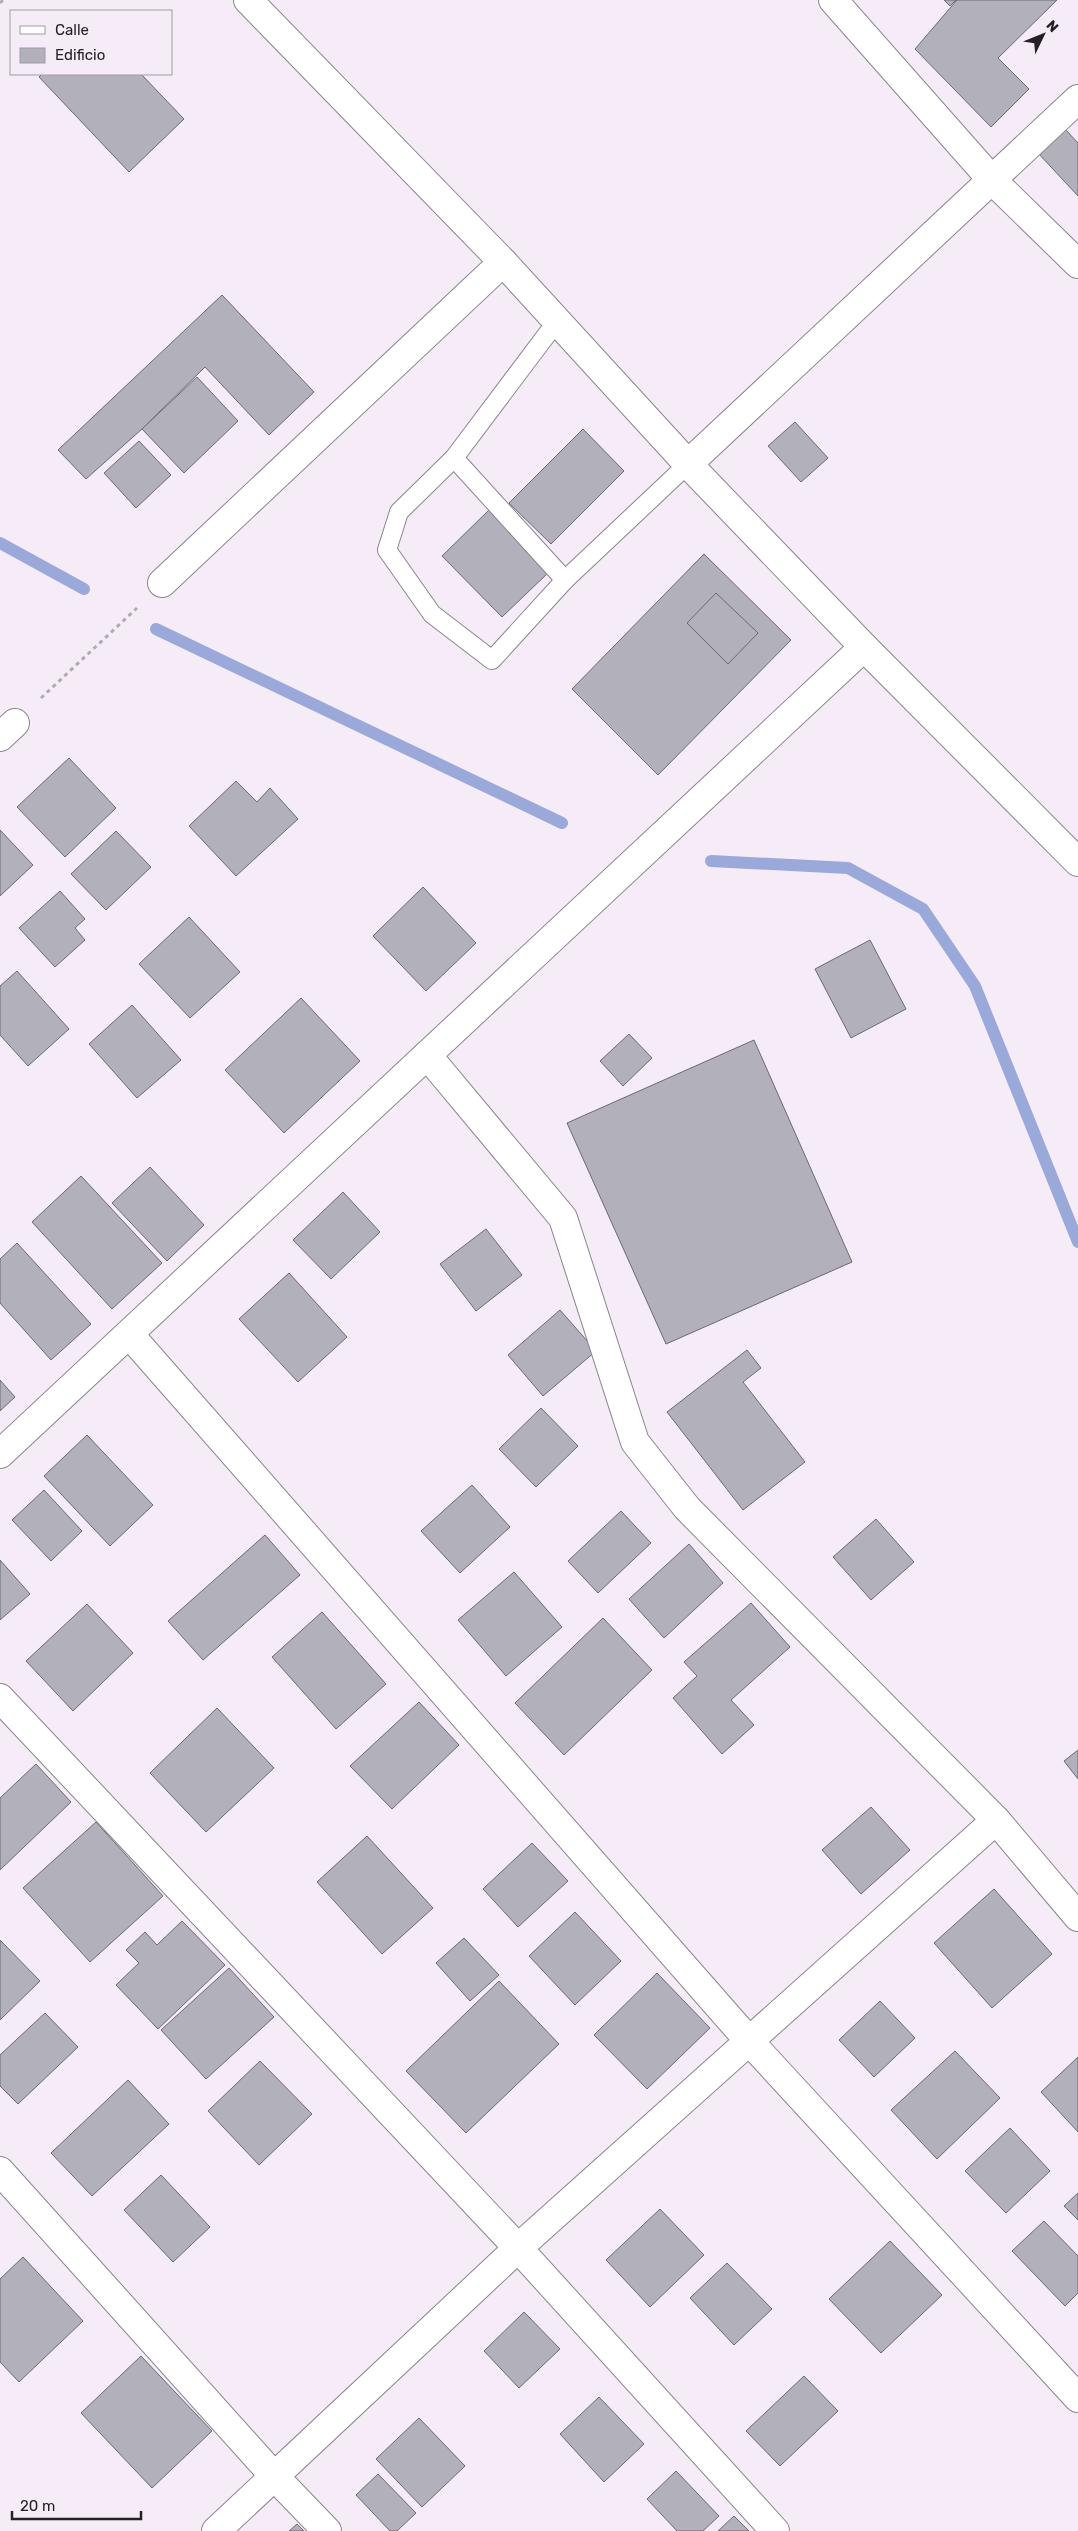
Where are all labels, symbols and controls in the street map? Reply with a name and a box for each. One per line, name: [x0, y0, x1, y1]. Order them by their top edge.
legend: [10, 10, 172, 75]
north arrow: [1018, 10, 1068, 60]
text: N: [1042, 17, 1062, 36]
text: Calle: [55, 21, 89, 39]
text: Edificio: [55, 46, 105, 64]
scale bar: [12, 2488, 141, 2520]
text: 20 m: [20, 2497, 55, 2515]

